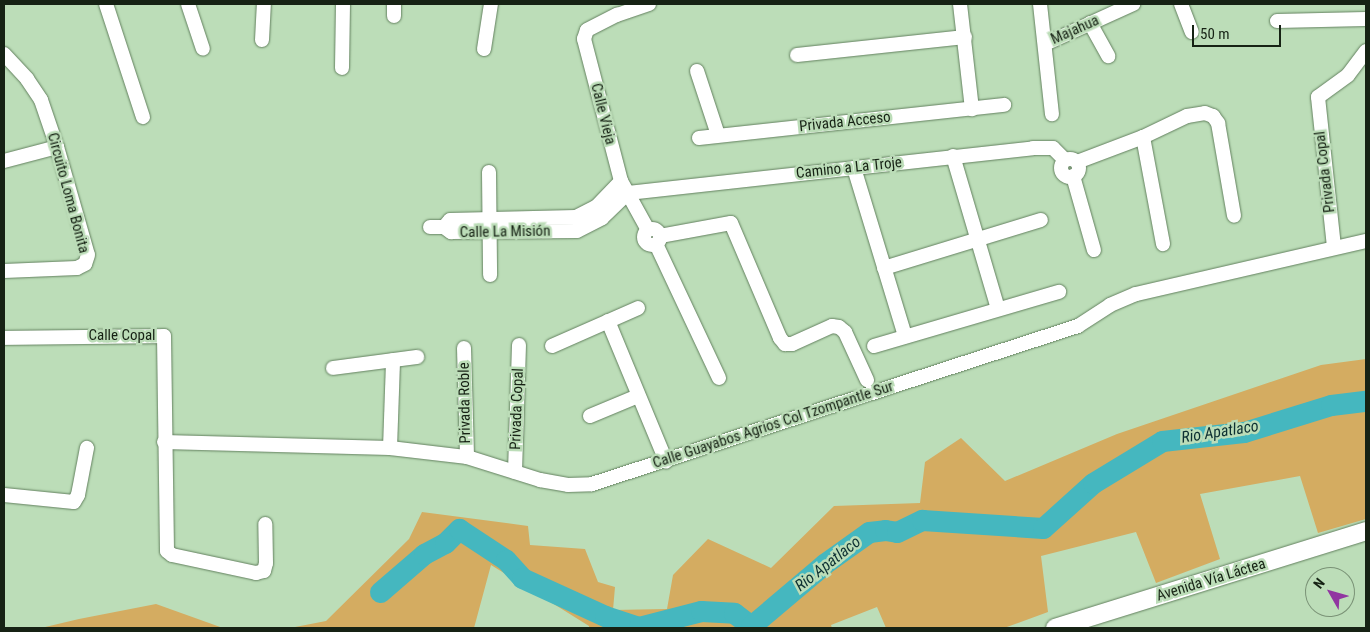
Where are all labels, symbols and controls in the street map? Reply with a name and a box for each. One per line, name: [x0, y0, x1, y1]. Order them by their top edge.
street label: Majahua: [1048, 11, 1102, 49]
scale bar: [1195, 15, 1284, 47]
text: 50 m: [1200, 25, 1230, 43]
street label: Calle Vieja: [587, 82, 619, 146]
street label: Privada Acceso: [798, 108, 892, 136]
street label: Privada Copal: [1311, 130, 1339, 214]
street label: Circuito Loma Bonita: [43, 131, 93, 255]
street label: Camino a La Troje: [795, 153, 903, 183]
street label: Calle La Misión: [460, 222, 550, 242]
street label: Calle Copal: [88, 327, 156, 345]
street label: Privada Roble: [455, 362, 475, 444]
street label: Privada Copal: [507, 368, 527, 450]
street label: Calle Guayabos Agrios Col Tzompantle Sur: [650, 378, 896, 472]
water label: Rio Apatlaco: [1180, 416, 1260, 448]
water label: Rio Apatlaco: [791, 532, 865, 596]
street label: Avenida Vía Láctea: [1154, 555, 1268, 605]
north arrow: [1305, 567, 1355, 617]
text: N: [1310, 575, 1328, 592]

